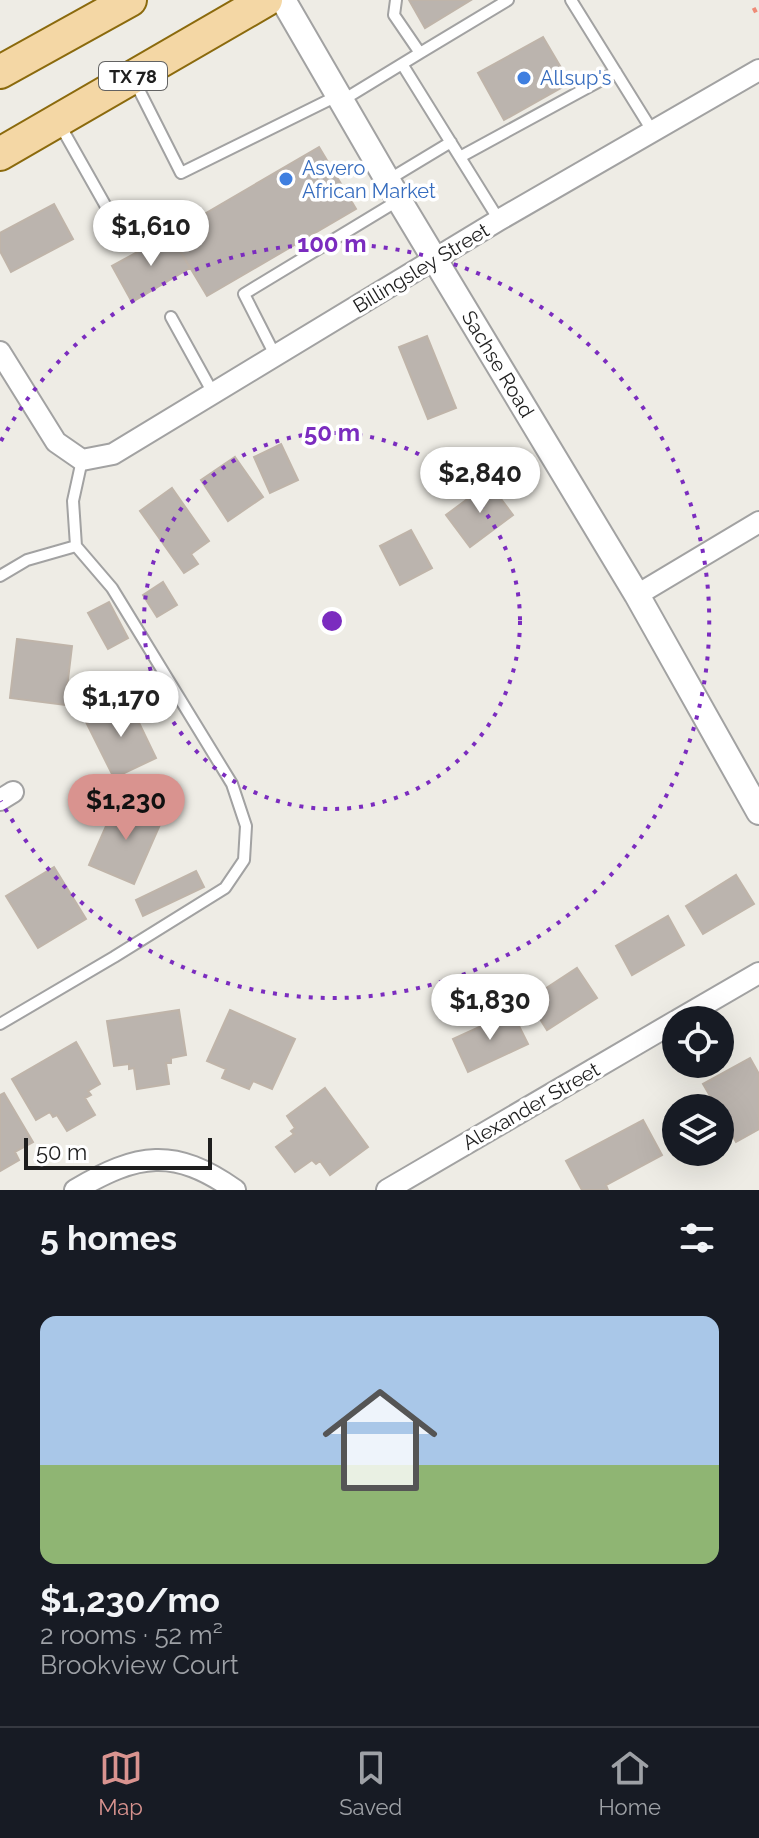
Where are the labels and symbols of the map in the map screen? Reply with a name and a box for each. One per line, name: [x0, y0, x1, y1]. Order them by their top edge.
road number: TX 78: [99, 62, 167, 90]
place label: Allsup's: [540, 66, 611, 90]
marker: Allsup's: [515, 69, 533, 87]
place label: Asvero African Market: [302, 156, 436, 203]
marker: Asvero African Market: [277, 170, 295, 188]
pin: $1,610: [86, 200, 216, 268]
street label: Billingsley Street: [349, 218, 494, 318]
text: 100 m: [297, 229, 367, 258]
street label: Sachse Road: [457, 306, 539, 422]
text: 50 m: [304, 418, 360, 447]
pin: $2,840: [415, 447, 545, 515]
centre of rings: [318, 607, 346, 635]
pin: $1,170: [56, 671, 186, 739]
pin: $1,230: [61, 774, 191, 842]
pin: $1,830: [425, 974, 555, 1042]
street label: Alexander Street: [458, 1057, 604, 1155]
scale bar: [24, 1134, 212, 1170]

